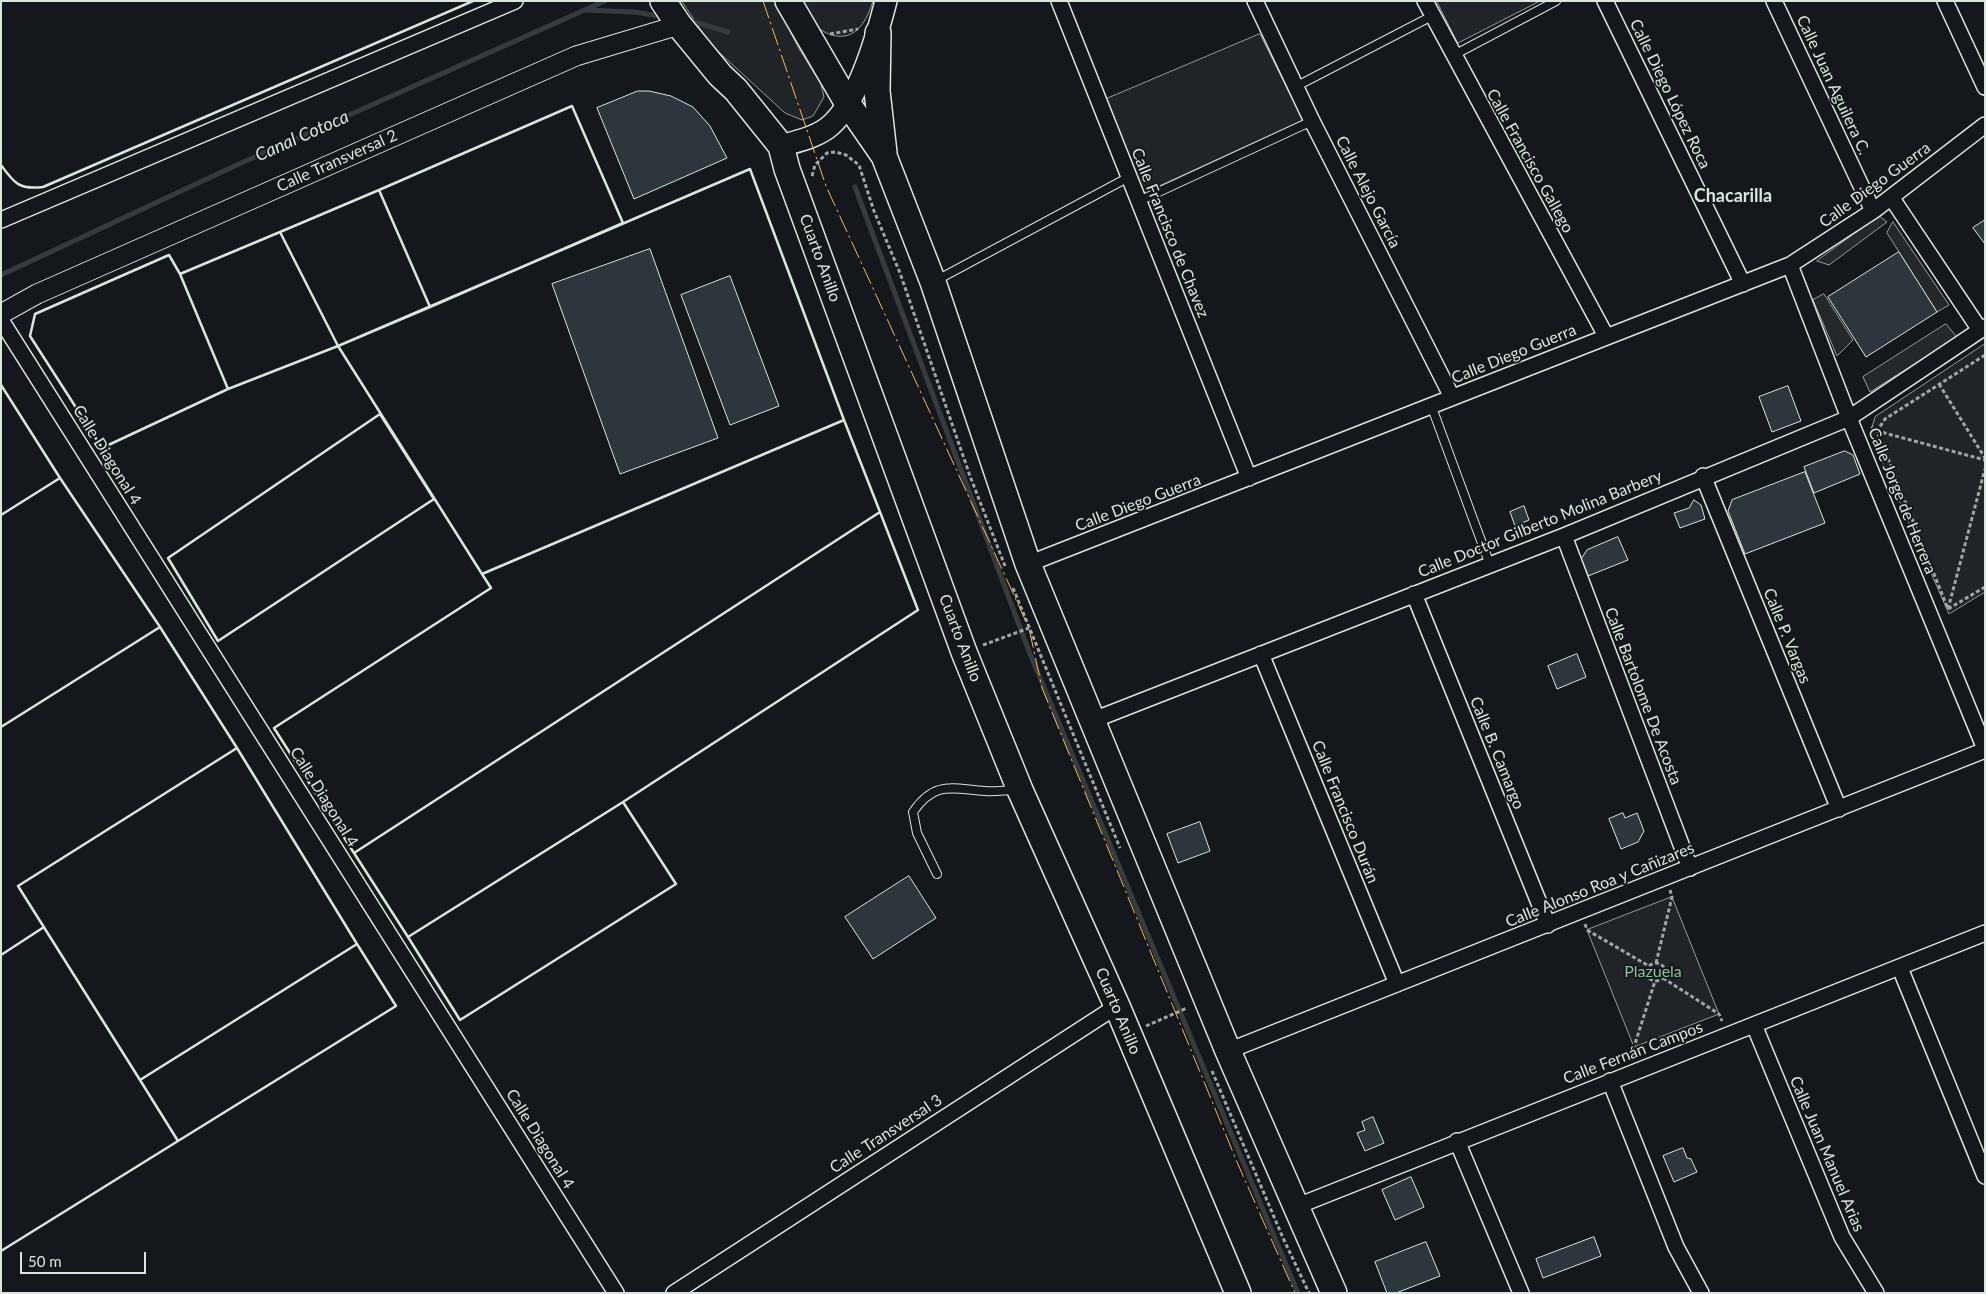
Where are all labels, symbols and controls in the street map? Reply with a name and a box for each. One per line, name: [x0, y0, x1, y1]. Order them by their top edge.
street label: Calle Juan Aguilera C.: [1792, 12, 1874, 158]
street label: Calle Diego López Roca: [1625, 16, 1715, 172]
street label: Calle Francisco Gallego: [1482, 86, 1578, 236]
water label: Canal Cotoca: [252, 106, 352, 166]
street label: Calle Transversal 2: [274, 126, 400, 196]
street label: Calle Alejo García: [1331, 133, 1405, 251]
street label: Calle Diego Guerra: [1816, 138, 1934, 232]
street label: Calle Francisco de Chavez: [1127, 145, 1213, 321]
district label: Chacarilla: [1694, 185, 1772, 207]
street label: Cuarto Anillo: [795, 211, 845, 305]
street label: Calle Diego Guerra: [1449, 320, 1579, 388]
street label: Calle Diagonal 4: [69, 402, 145, 508]
street label: Calle Jorge de Herrera: [1864, 425, 1940, 577]
street label: Calle Doctor Gilberto Molina Barbery: [1415, 466, 1665, 582]
street label: Calle Diego Guerra: [1073, 470, 1203, 536]
street label: Calle P. Vargas: [1759, 586, 1815, 686]
street label: Cuarto Anillo: [934, 591, 986, 685]
street label: Calle Bartolome De Acosta: [1600, 605, 1686, 787]
street label: Calle B. Camargo: [1466, 694, 1528, 812]
street label: Calle Francisco Durán: [1308, 738, 1382, 886]
street label: Calle Diagonal 4: [286, 744, 362, 850]
street label: Calle Alonso Roa y Cañizares: [1503, 838, 1697, 932]
park label: Plazuela: [1624, 962, 1682, 982]
street label: Cuarto Anillo: [1091, 965, 1145, 1057]
street label: Calle Fernán Campos: [1560, 1018, 1706, 1088]
street label: Calle Juan Manuel Arias: [1785, 1073, 1869, 1235]
street label: Calle Diagonal 4: [502, 1086, 578, 1192]
street label: Calle Transversal 3: [826, 1091, 946, 1177]
scale bar: [22, 1242, 149, 1274]
text: 50 m: [28, 1252, 62, 1270]

